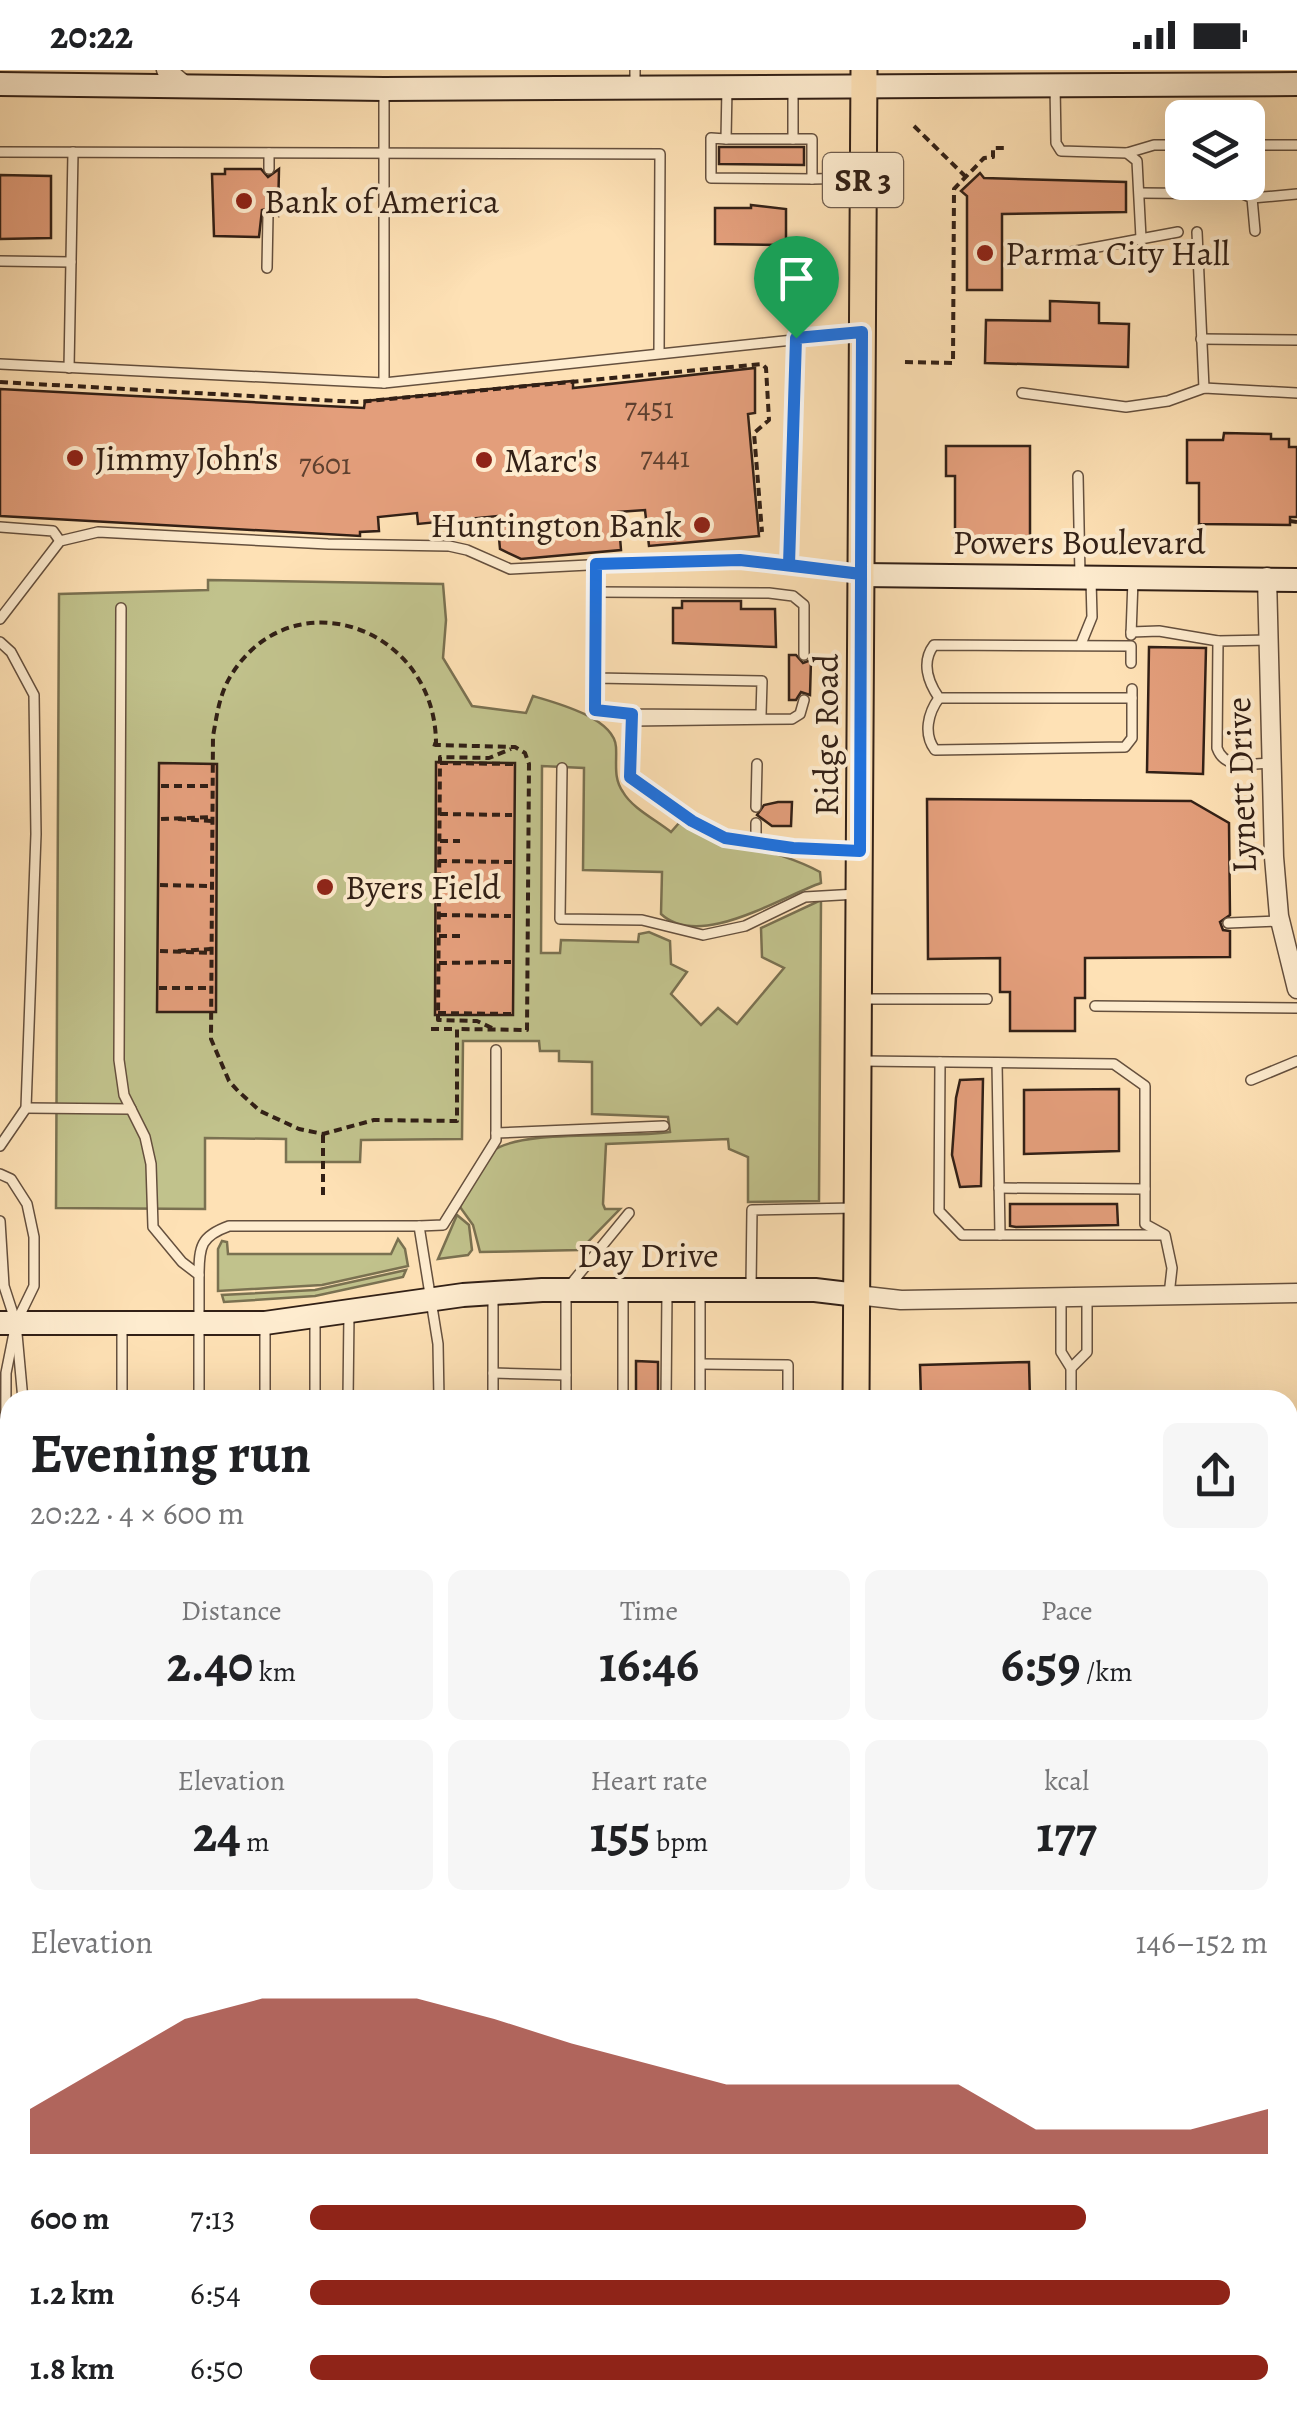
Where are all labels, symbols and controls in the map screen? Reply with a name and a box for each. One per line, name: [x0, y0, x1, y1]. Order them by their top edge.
text: 20:22: [50, 9, 133, 61]
map controls: [1165, 100, 1265, 200]
button: layers: [1165, 100, 1265, 200]
road number: SR 3: [823, 153, 903, 207]
place label: Bank of America: [264, 177, 500, 225]
marker: Bank of America: [233, 190, 255, 212]
place label: Parma City Hall: [1005, 229, 1230, 277]
pin: [754, 236, 839, 339]
marker: Parma City Hall: [974, 242, 996, 264]
icon: arrive: [769, 251, 824, 306]
house number: 7451: [624, 388, 674, 428]
place label: Jimmy John's: [95, 434, 279, 482]
place label: Marc's: [504, 436, 598, 484]
house number: 7441: [640, 437, 690, 477]
house number: 7601: [299, 444, 351, 484]
marker: Jimmy John's: [64, 447, 86, 469]
marker: Marc's: [473, 449, 495, 471]
place label: Huntington Bank: [430, 501, 682, 549]
marker: Huntington Bank: [691, 514, 713, 536]
street label: Powers Boulevard: [952, 518, 1206, 566]
street label: Ridge Road: [802, 653, 850, 816]
street label: Lynett Drive: [1214, 696, 1268, 874]
place label: Byers Field: [345, 863, 501, 911]
marker: Byers Field: [314, 876, 336, 898]
street label: Day Drive: [577, 1231, 719, 1279]
text: Evening run: [30, 1416, 311, 1491]
button: share: [1163, 1423, 1268, 1528]
text: 20:22 · 4 × 600 m: [30, 1491, 245, 1535]
text: Distance: [181, 1592, 282, 1630]
text: Time: [620, 1592, 678, 1630]
text: Pace: [1041, 1592, 1093, 1630]
text: 2.40: [167, 1630, 253, 1698]
text: 16:46: [599, 1630, 699, 1698]
text: 6:59: [1001, 1630, 1081, 1698]
text: km: [253, 1653, 296, 1691]
text: /km: [1081, 1653, 1133, 1691]
text: Elevation: [178, 1762, 285, 1800]
text: Heart rate: [591, 1762, 707, 1800]
text: kcal: [1044, 1762, 1089, 1800]
text: 24: [193, 1800, 241, 1868]
text: 155: [590, 1800, 650, 1868]
text: 177: [1036, 1800, 1097, 1868]
text: m: [241, 1823, 270, 1861]
text: bpm: [650, 1823, 708, 1861]
text: Elevation: [30, 1920, 153, 1964]
text: 146–152 m: [1135, 1920, 1268, 1964]
text: 600 m: [30, 2196, 110, 2240]
text: 7:13: [190, 2196, 235, 2240]
text: 1.2 km: [30, 2271, 115, 2315]
text: 6:54: [190, 2271, 241, 2315]
text: 1.8 km: [30, 2346, 115, 2390]
text: 6:50: [190, 2346, 243, 2390]

